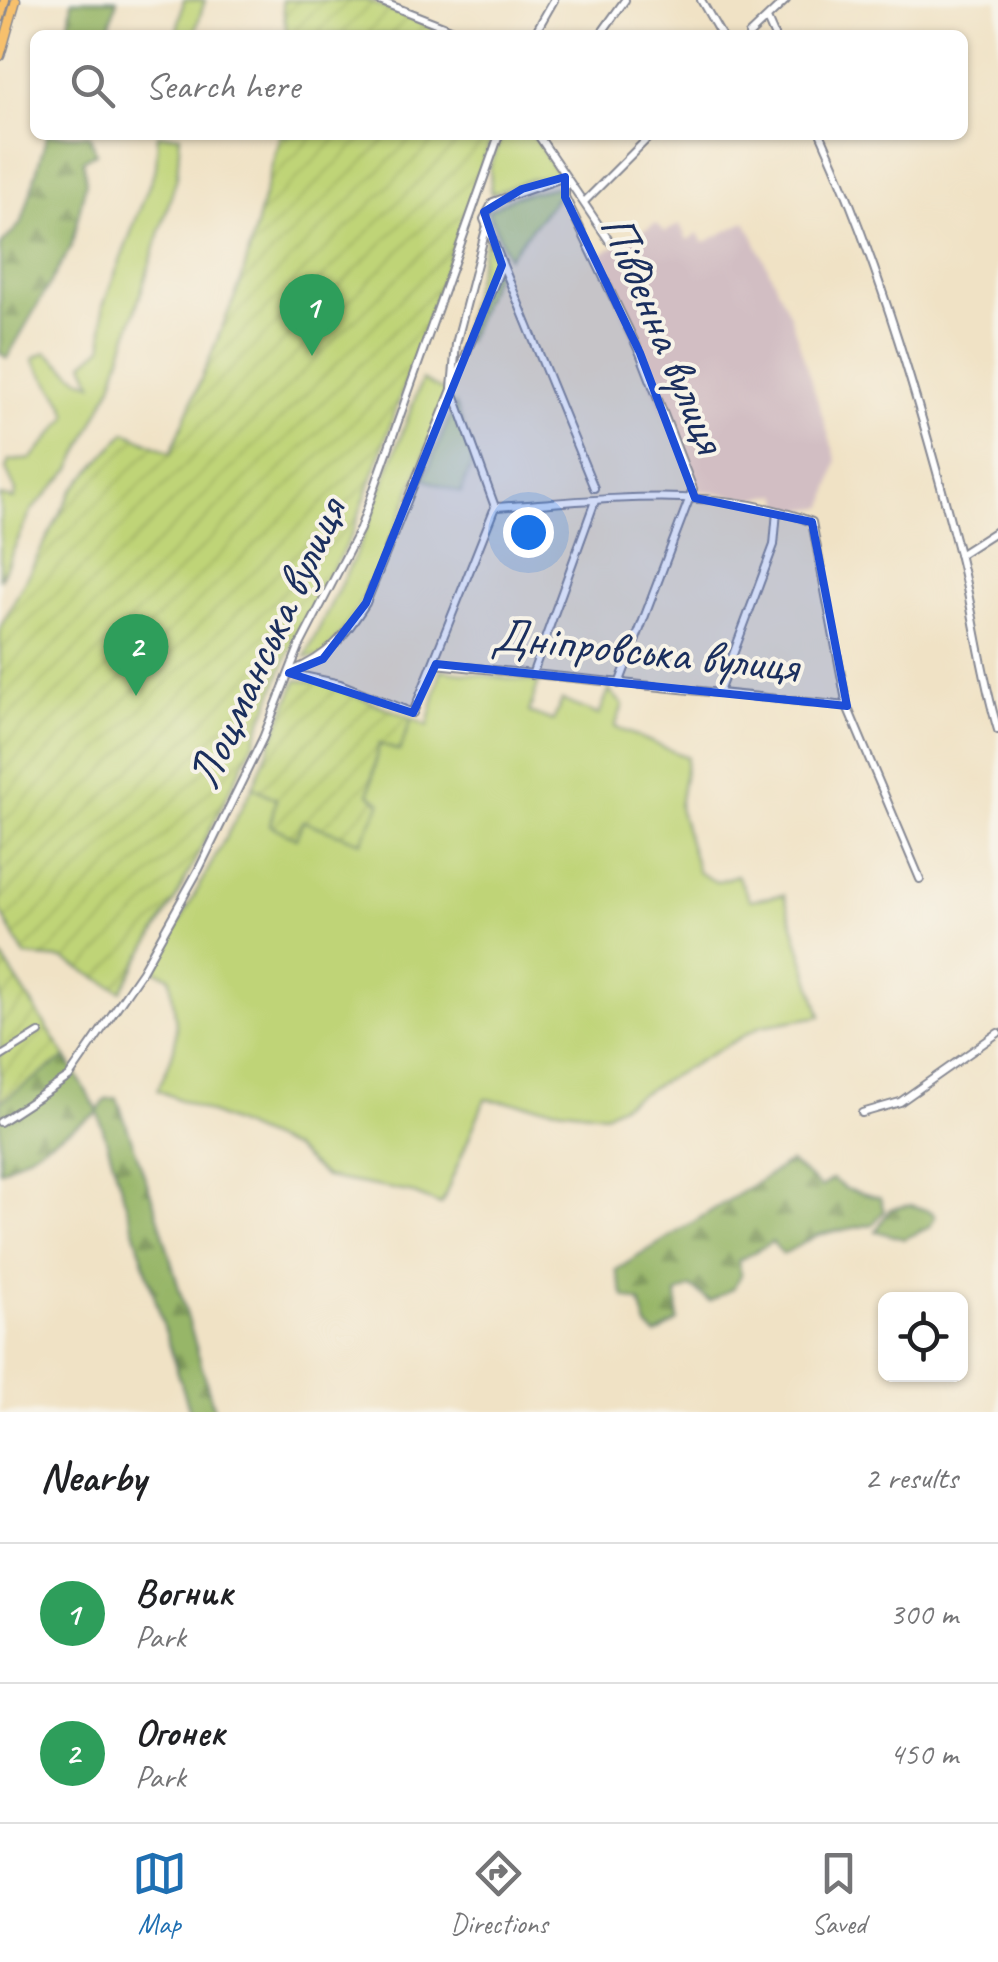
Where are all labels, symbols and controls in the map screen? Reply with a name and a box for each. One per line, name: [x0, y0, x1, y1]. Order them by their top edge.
search box: [30, 30, 968, 140]
icon: search: [65, 58, 120, 113]
text: Search here: [145, 62, 300, 109]
street label: Південна вулиця: [587, 205, 742, 464]
pin: 1: [280, 274, 344, 356]
street label: Лоцманська вулиця: [173, 485, 361, 798]
your location: [503, 507, 554, 558]
street label: Дніпровська вулиця: [489, 604, 804, 696]
pin: 2: [104, 614, 168, 696]
map controls: [878, 1292, 968, 1382]
button: locate: [878, 1292, 968, 1382]
text: Nearby: [40, 1451, 146, 1504]
text: 2 results: [864, 1457, 958, 1498]
text: Вогник: [135, 1569, 233, 1616]
text: 1: [65, 1593, 80, 1634]
text: 300 m: [889, 1593, 958, 1634]
text: Park: [135, 1616, 186, 1657]
text: Огонек: [135, 1709, 225, 1756]
text: 2: [65, 1733, 80, 1774]
text: 450 m: [889, 1733, 958, 1774]
text: Park: [135, 1756, 186, 1797]
tab: Map: [132, 1846, 187, 1941]
tab: Directions: [450, 1846, 548, 1941]
tab: Saved: [811, 1846, 866, 1941]

